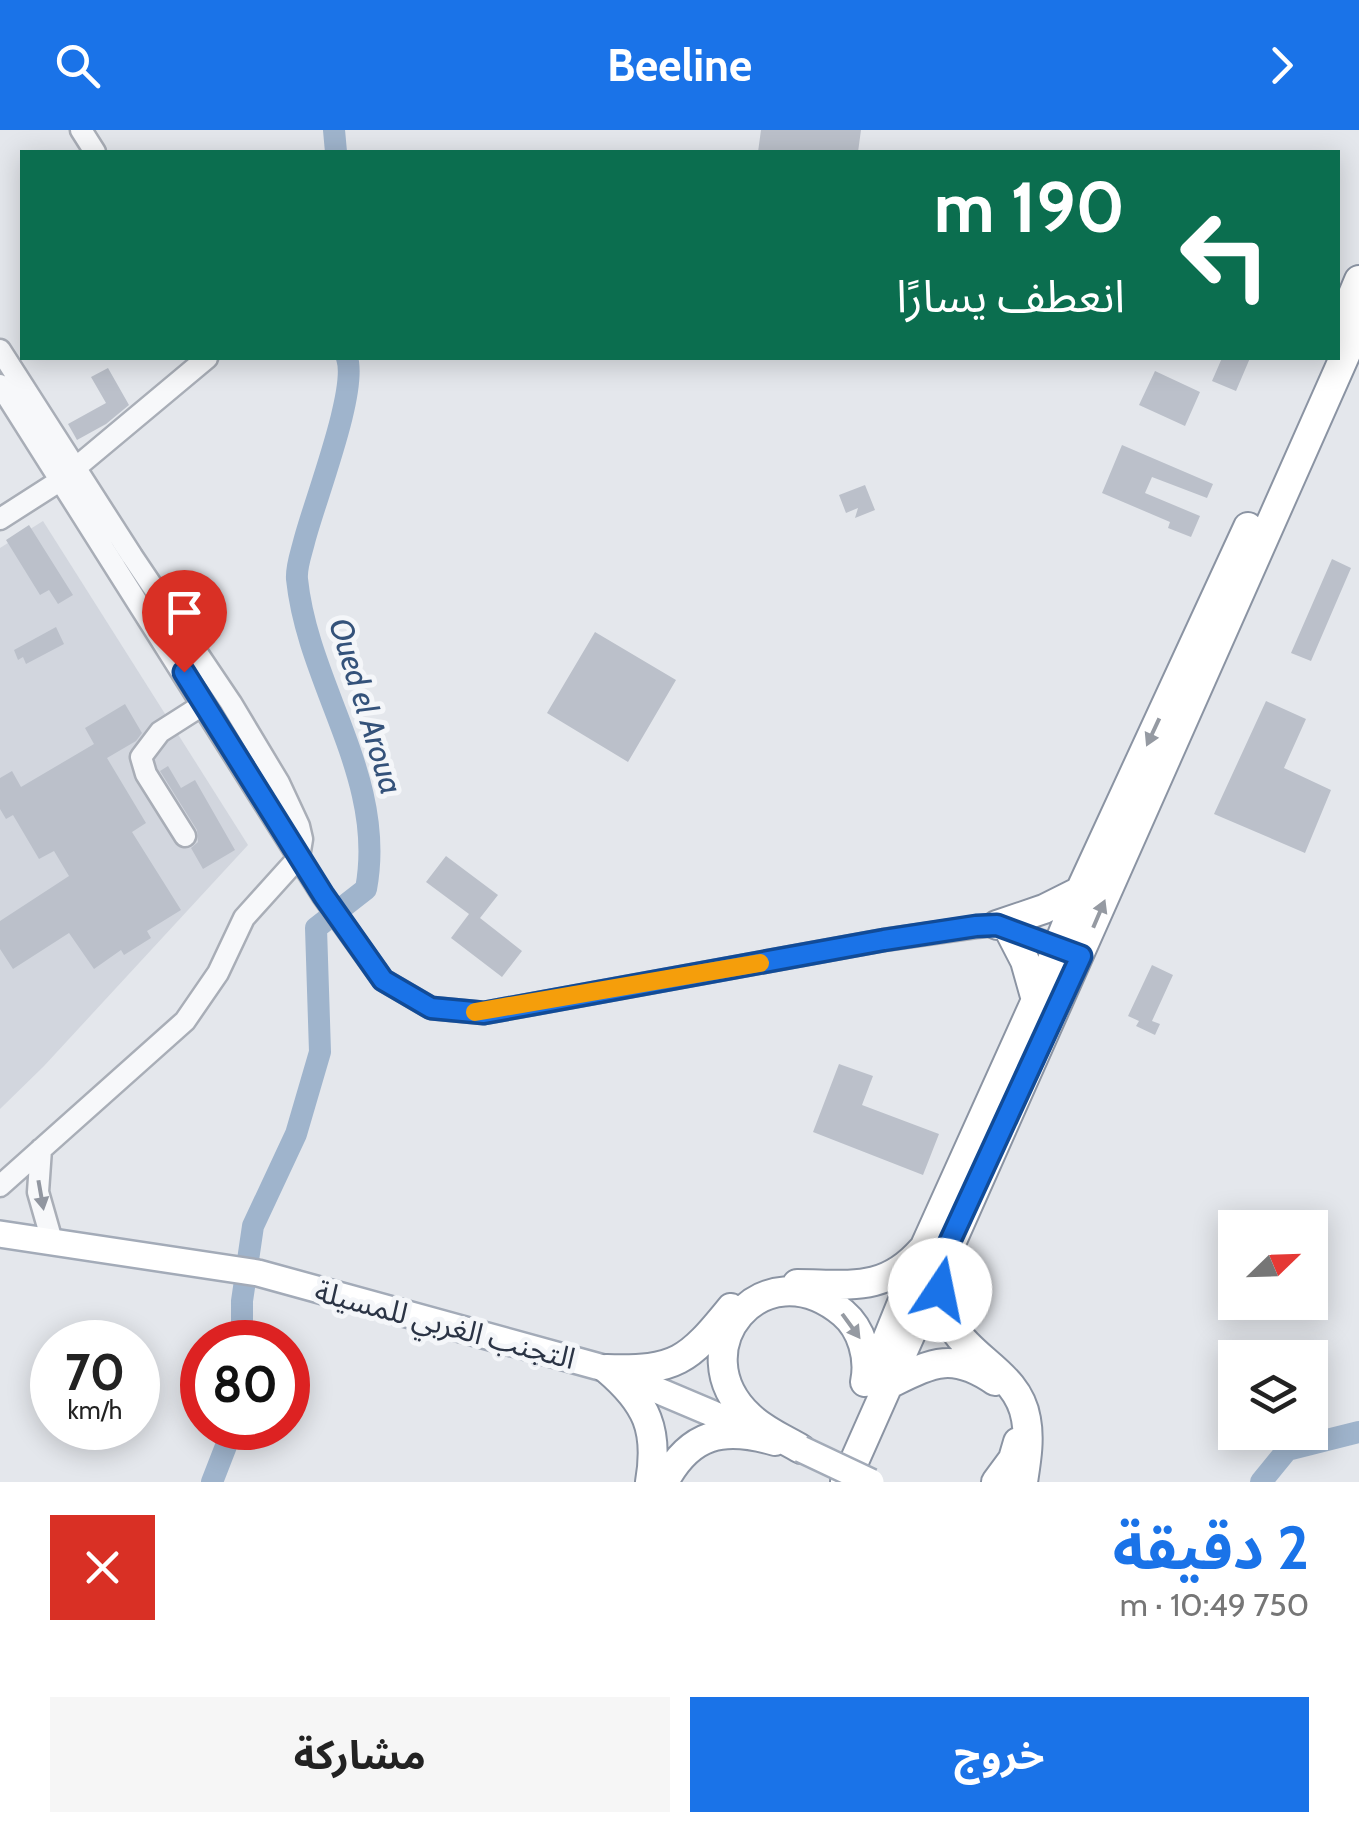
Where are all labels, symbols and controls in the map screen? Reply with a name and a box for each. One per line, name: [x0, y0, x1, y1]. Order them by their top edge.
icon: search: [50, 38, 105, 93]
text: Beeline: [607, 38, 752, 92]
icon: forward: [1254, 38, 1309, 93]
text: 190 m: [934, 164, 1125, 250]
icon: left: [1160, 190, 1290, 320]
text: انعطف يسارًا: [896, 269, 1125, 323]
pin: [142, 570, 227, 673]
icon: arrive: [157, 585, 212, 640]
water label: Oued el Aroua: [321, 613, 412, 799]
one-way arrow: [1145, 718, 1162, 747]
one-way arrow: [1091, 899, 1107, 929]
one-way arrow: [34, 1180, 49, 1211]
north arrow: [1218, 1210, 1328, 1320]
map controls: [1218, 1210, 1328, 1450]
position arrow: [888, 1238, 992, 1342]
street label: التجنب الغربي للمسيلة: [310, 1272, 579, 1382]
one-way arrow: [841, 1313, 860, 1339]
speed limit sign: 80: [180, 1320, 310, 1450]
button: layers: [1218, 1340, 1328, 1450]
text: 70: [65, 1342, 125, 1403]
text: km/h: [68, 1395, 122, 1425]
text: 2 دقيقة: [1113, 1511, 1309, 1584]
button: close: [50, 1515, 155, 1620]
text: 750 m · 10:49: [1120, 1585, 1309, 1624]
button: مشاركة: [50, 1697, 670, 1812]
button: خروج: [690, 1697, 1309, 1812]

